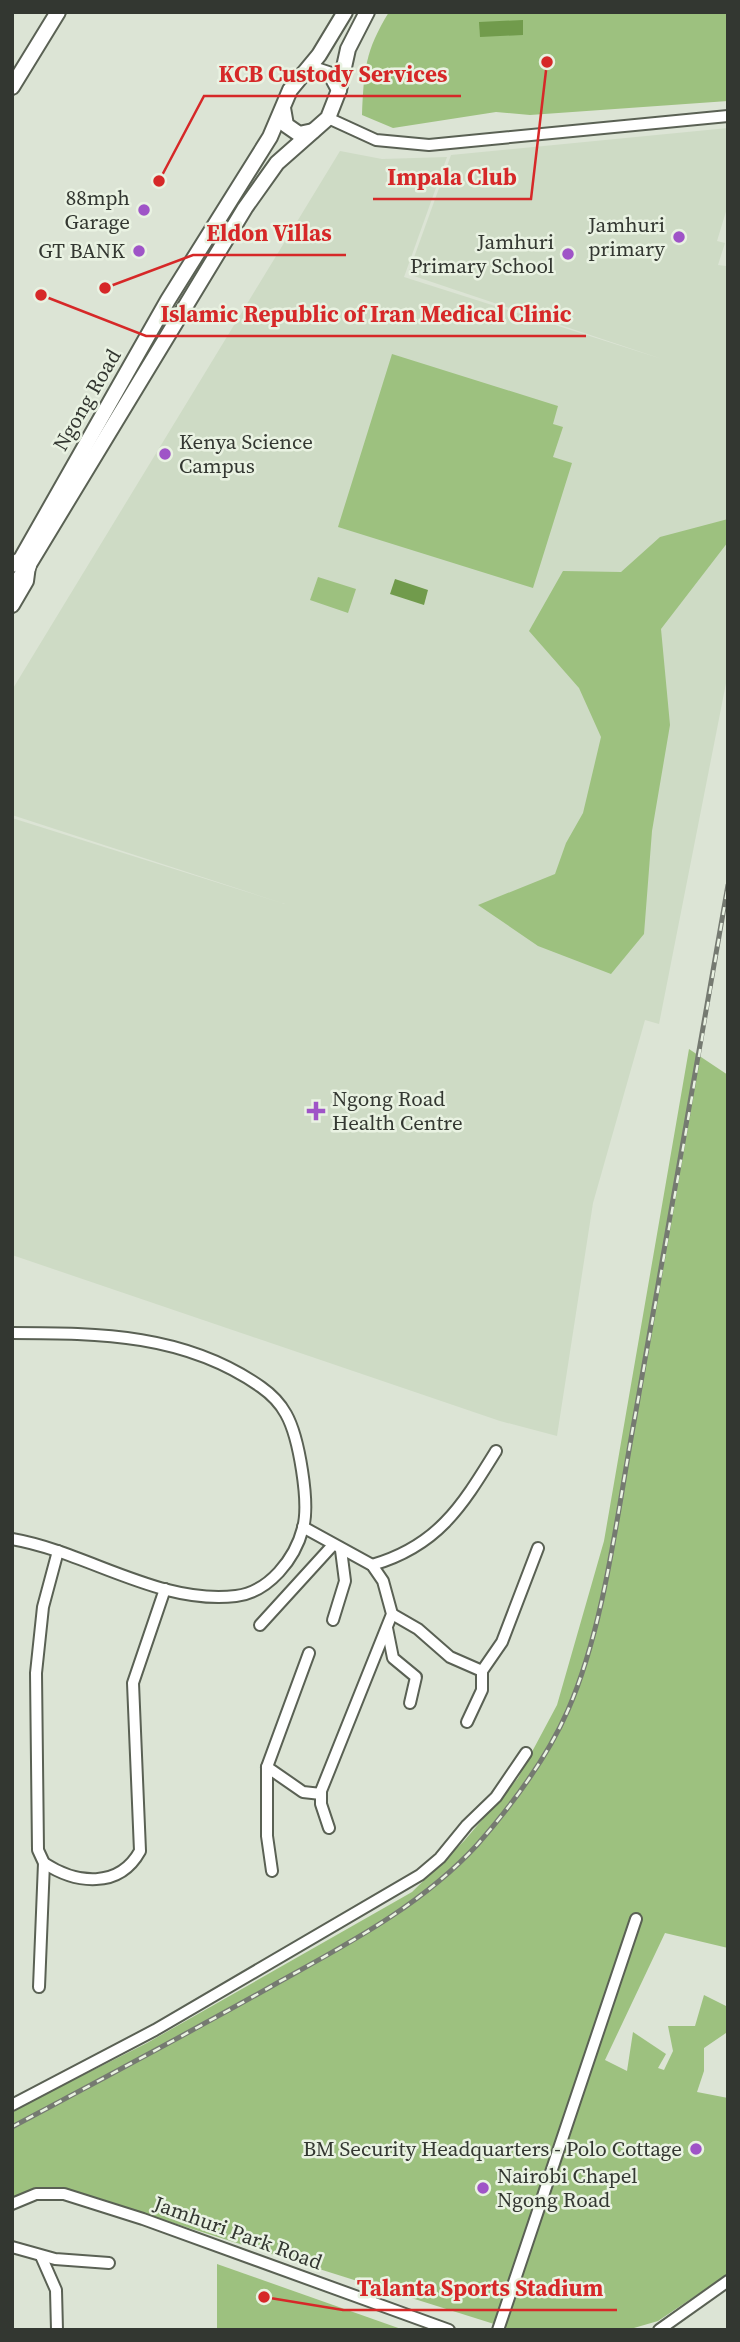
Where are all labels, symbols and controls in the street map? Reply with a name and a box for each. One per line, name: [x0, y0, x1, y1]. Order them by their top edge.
callout: KCB Custody Services: [204, 52, 461, 96]
text: KCB Custody Services: [219, 58, 447, 90]
callout: Impala Club: [373, 155, 531, 199]
text: Impala Club: [387, 161, 517, 193]
place label: 88mph Garage: [65, 183, 130, 236]
marker: 88mph Garage: [136, 202, 152, 218]
place label: Jamhuri primary: [587, 210, 665, 263]
callout: Eldon Villas: [193, 211, 346, 255]
text: Eldon Villas: [206, 217, 332, 249]
place label: Jamhuri Primary School: [410, 227, 554, 280]
marker: Jamhuri primary: [671, 229, 687, 245]
place label: GT BANK: [38, 236, 125, 265]
marker: GT BANK: [131, 243, 147, 259]
marker: Jamhuri Primary School: [560, 246, 576, 262]
callout: Islamic Republic of Iran Medical Clinic: [146, 292, 586, 336]
text: Islamic Republic of Iran Medical Clinic: [160, 298, 572, 330]
street label: Ngong Road: [46, 343, 127, 456]
place label: Kenya Science Campus: [179, 427, 313, 480]
marker: Kenya Science Campus: [157, 446, 173, 462]
place label: Ngong Road Health Centre: [332, 1084, 463, 1137]
marker: Ngong Road Health Centre: [306, 1101, 326, 1121]
place label: BM Security Headquarters - Polo Cottage: [303, 2134, 682, 2163]
marker: BM Security Headquarters - Polo Cottage: [688, 2141, 704, 2157]
place label: Nairobi Chapel Ngong Road: [497, 2161, 638, 2214]
marker: Nairobi Chapel Ngong Road: [475, 2180, 491, 2196]
street label: Jamhuri Park Road: [149, 2188, 326, 2276]
callout: Talanta Sports Stadium: [343, 2266, 617, 2310]
text: Talanta Sports Stadium: [357, 2272, 603, 2304]

